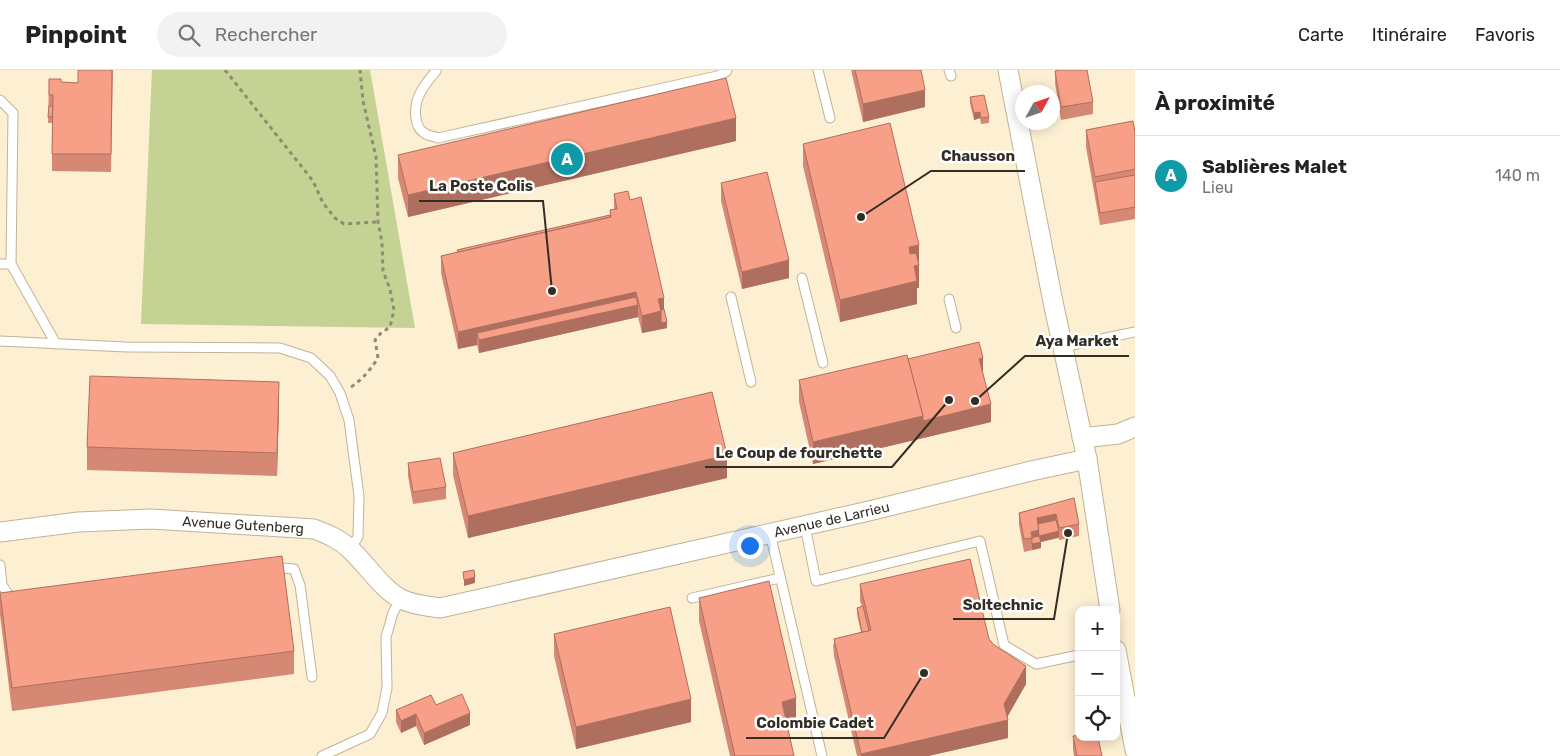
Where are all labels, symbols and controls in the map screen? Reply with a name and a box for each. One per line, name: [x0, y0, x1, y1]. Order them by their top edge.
search box: [157, 12, 507, 57]
text: Pinpoint: [25, 21, 127, 49]
icon: search: [175, 21, 203, 49]
text: Rechercher: [215, 23, 317, 46]
text: Carte: [1298, 24, 1344, 46]
text: Itinéraire: [1372, 24, 1447, 46]
text: Favoris: [1475, 24, 1535, 46]
north arrow: [1015, 85, 1060, 130]
text: À proximité: [1155, 90, 1275, 115]
pin: A: [551, 140, 583, 178]
callout: Chausson: [931, 141, 1025, 171]
text: Chausson: [941, 147, 1015, 165]
text: Sablières Malet: [1202, 155, 1347, 178]
text: A: [1165, 166, 1177, 185]
text: 140 m: [1495, 166, 1540, 185]
callout: La Poste Colis: [419, 171, 543, 201]
text: La Poste Colis: [429, 177, 533, 195]
text: Lieu: [1202, 178, 1233, 197]
callout: Aya Market: [1025, 326, 1129, 356]
text: Aya Market: [1035, 332, 1119, 350]
callout: Le Coup de fourchette: [705, 437, 892, 467]
text: Le Coup de fourchette: [716, 444, 882, 462]
street label: Avenue de Larrieu: [772, 498, 891, 541]
street label: Avenue Gutenberg: [182, 513, 305, 537]
your location: [737, 533, 763, 559]
callout: Soltechnic: [953, 589, 1054, 619]
text: Soltechnic: [963, 596, 1043, 614]
map controls: [1075, 606, 1120, 741]
button: +: [1075, 606, 1120, 651]
button: −: [1075, 651, 1120, 696]
button: locate: [1075, 696, 1120, 741]
callout: Colombie Cadet: [746, 708, 884, 738]
text: Colombie Cadet: [756, 714, 874, 732]

